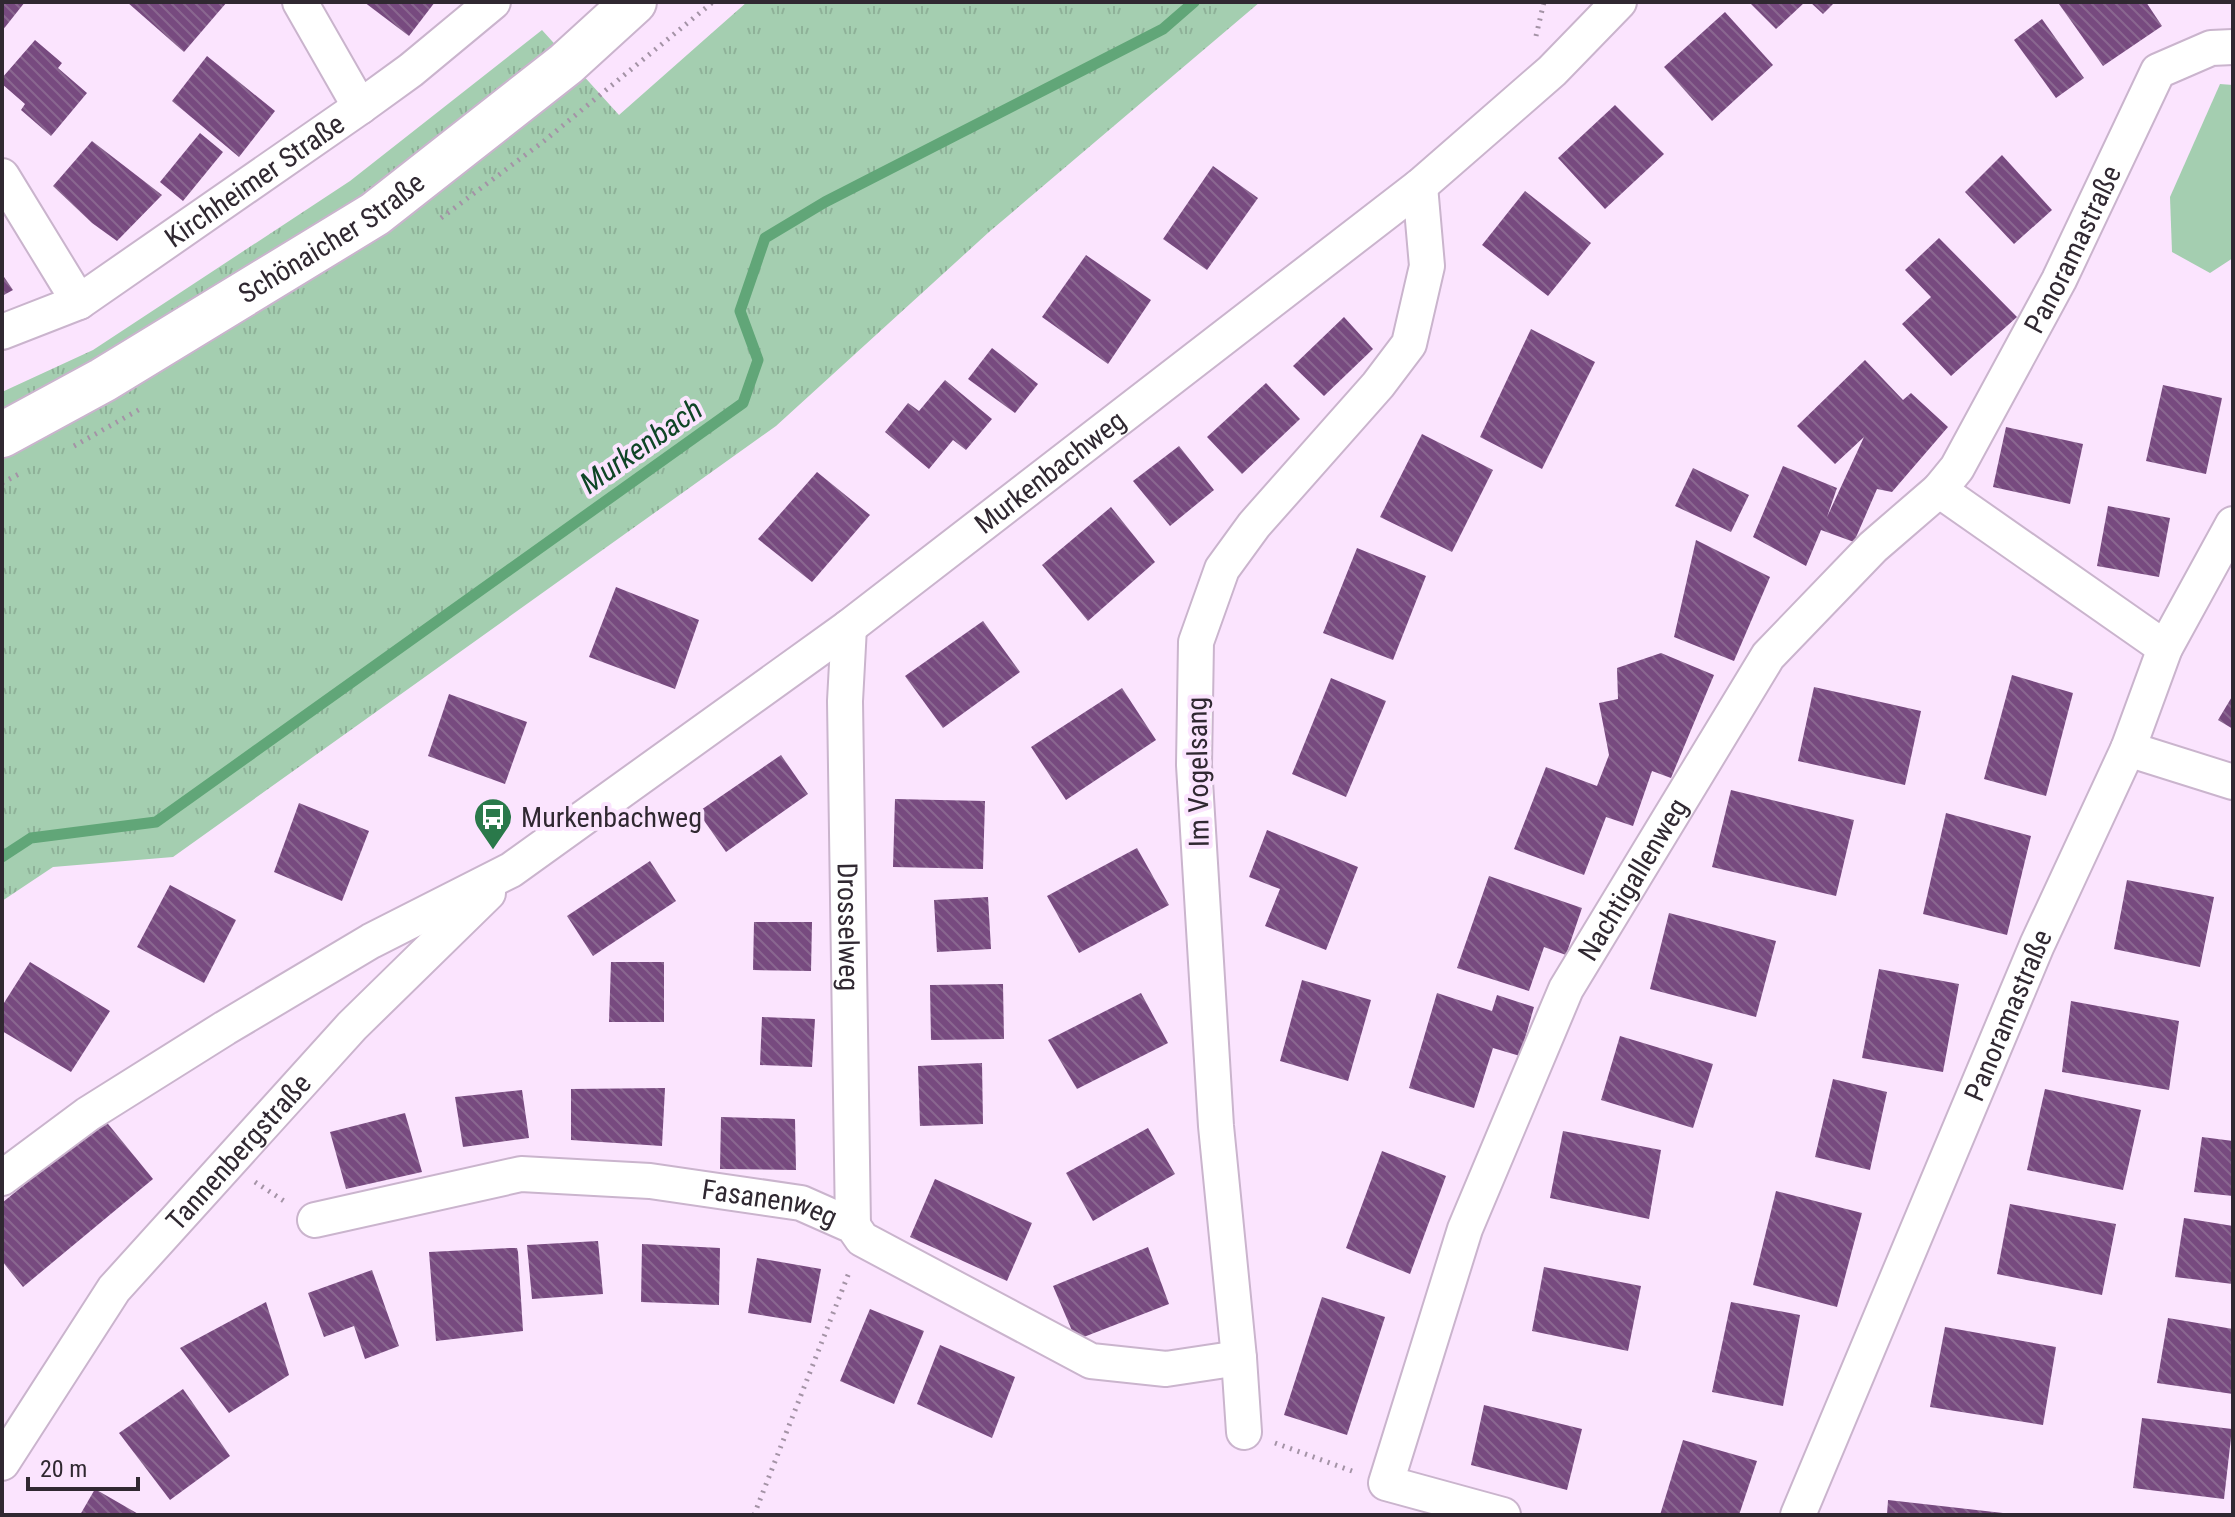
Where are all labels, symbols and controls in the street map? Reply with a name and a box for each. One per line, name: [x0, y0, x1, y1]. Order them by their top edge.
street label: Kirchheimer Straße: [158, 107, 350, 254]
street label: Panoramastraße: [2017, 160, 2127, 338]
street label: Schönaicher Straße: [232, 165, 431, 310]
water label: Murkenbach: [573, 391, 709, 501]
street label: Murkenbachweg: [968, 403, 1132, 540]
street label: Im Vogelsang: [1180, 696, 1216, 848]
street label: Nachtigallenweg: [1571, 792, 1694, 966]
bus stop icon: Murkenbachweg: [472, 796, 514, 851]
place label: Murkenbachweg: [521, 801, 702, 834]
street label: Drosselweg: [831, 862, 866, 991]
street label: Panoramastraße: [1957, 924, 2058, 1106]
street label: Tannenbergstraße: [159, 1067, 317, 1237]
street label: Fasanenweg: [700, 1172, 843, 1234]
scale bar: [28, 1441, 138, 1491]
text: 20 m: [40, 1455, 87, 1483]

